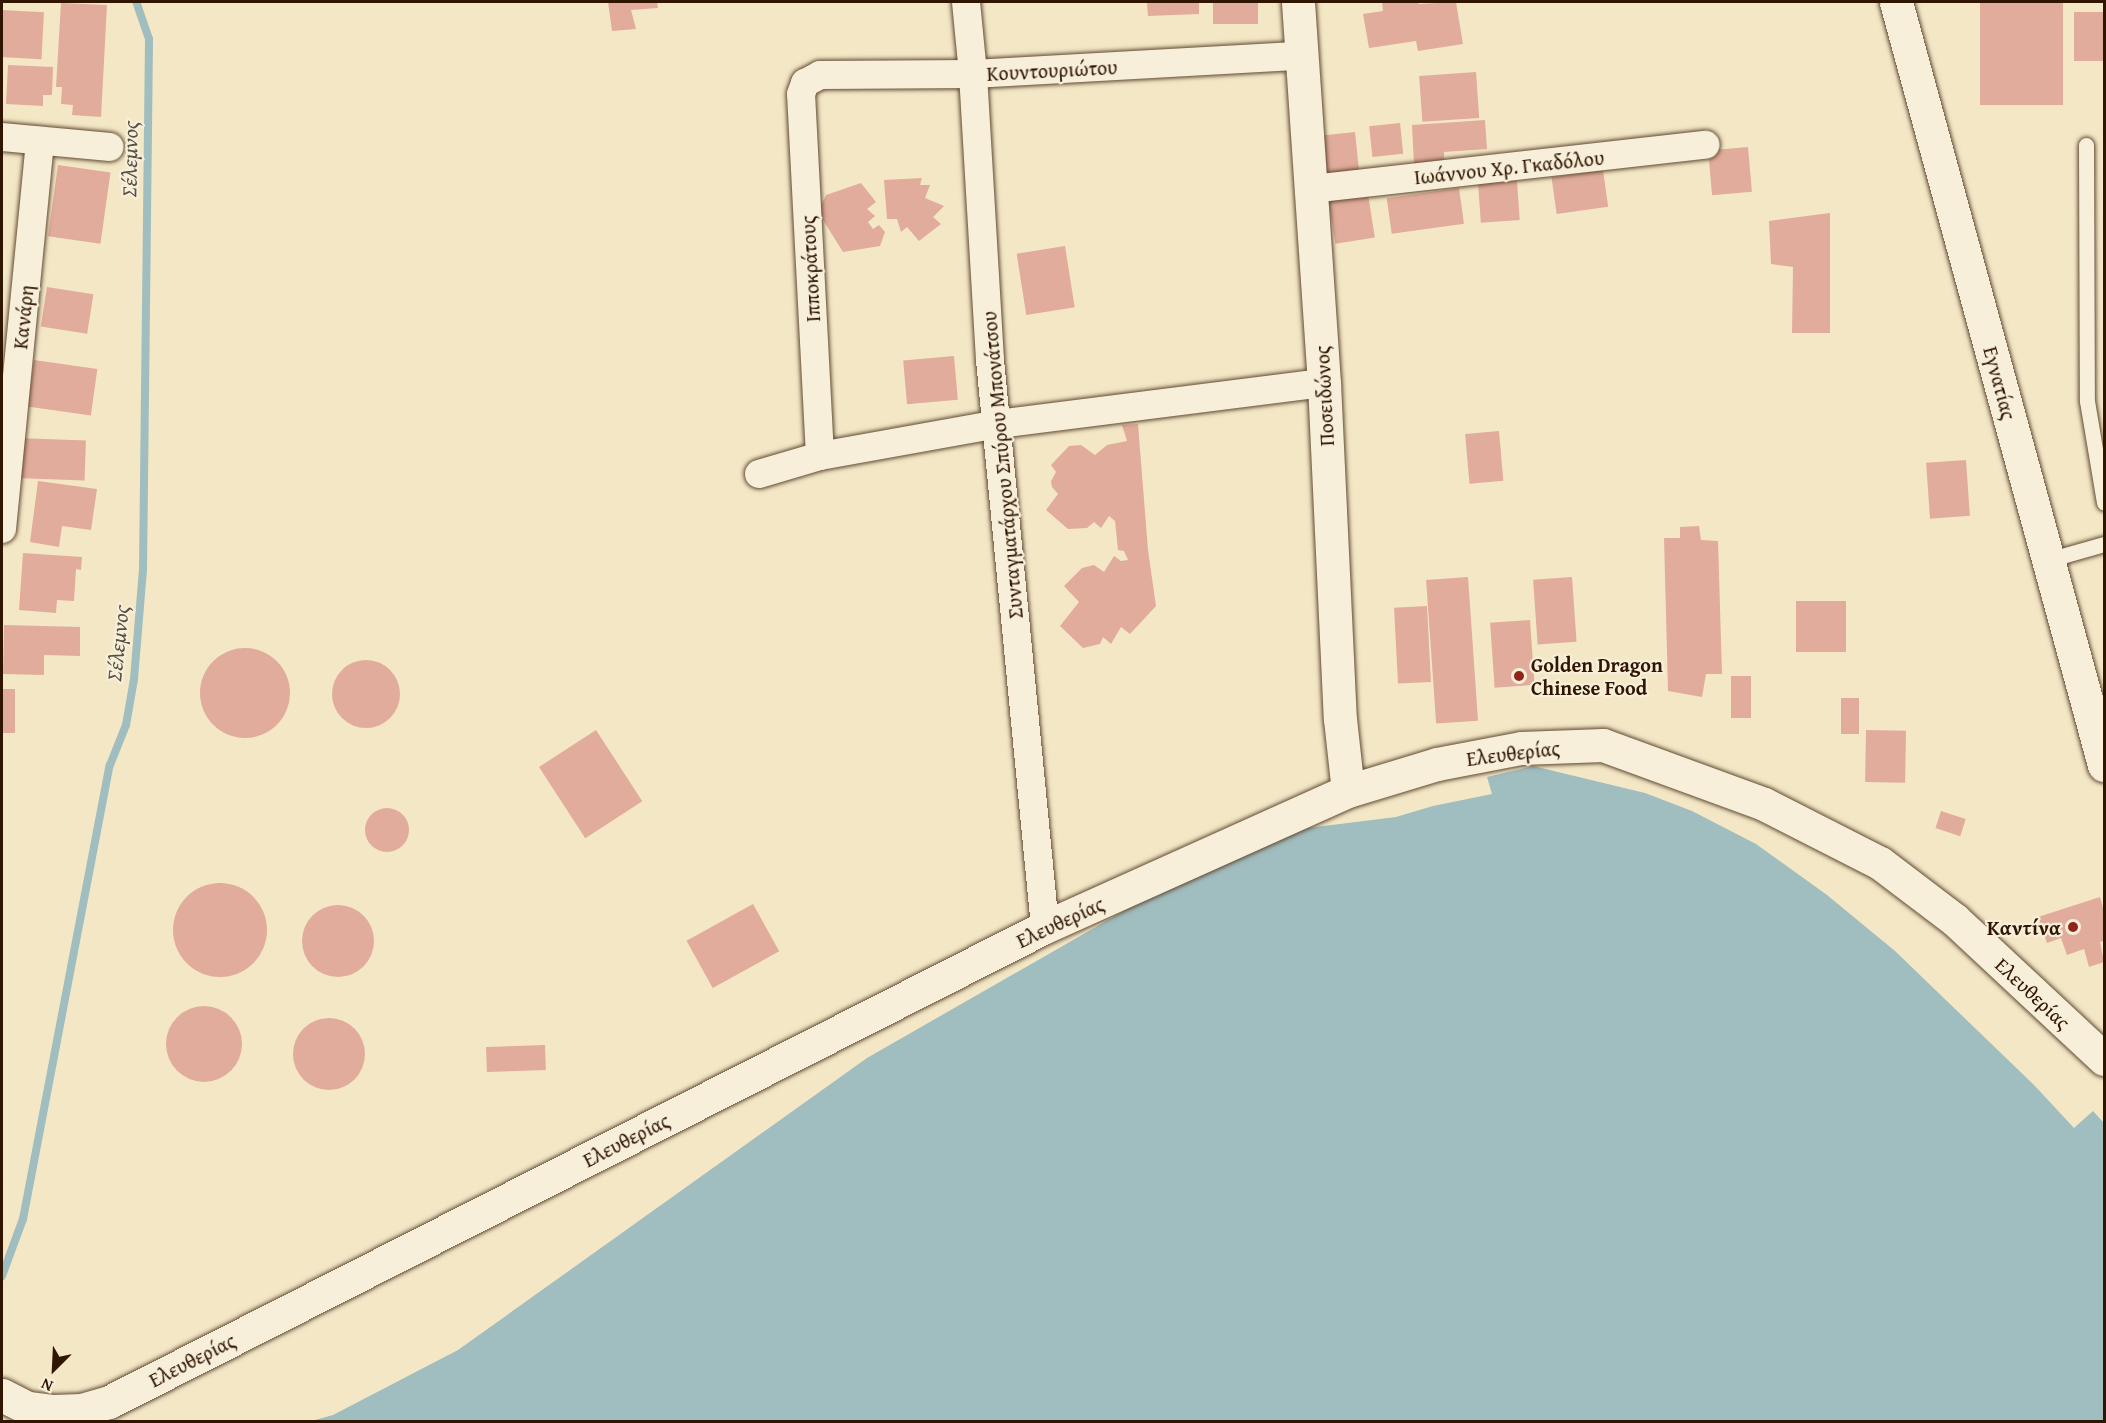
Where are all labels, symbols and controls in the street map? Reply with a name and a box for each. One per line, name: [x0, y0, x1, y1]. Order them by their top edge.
street label: Κουντουριώτου: [986, 55, 1118, 85]
water label: Σέλεμνος: [117, 120, 143, 198]
street label: Ιωάννου Χρ. Γκαδόλου: [1413, 145, 1605, 189]
street label: Ιπποκράτους: [795, 215, 825, 323]
street label: Κανάρη: [8, 284, 38, 350]
street label: Συνταγματάρχου Σπύρου Μπονάτσου: [977, 310, 1027, 620]
street label: Εγνατίας: [1979, 344, 2021, 422]
street label: Ποσειδώνος: [1309, 345, 1339, 447]
water label: Σέλεμνος: [101, 603, 135, 683]
place label: Golden Dragon Chinese Food: [1531, 652, 1663, 699]
marker: Golden Dragon Chinese Food: [1512, 669, 1526, 683]
street label: Ελευθερίας: [1465, 735, 1561, 771]
street label: Ελευθερίας: [1013, 891, 1107, 953]
place label: Καντίνα: [1987, 915, 2061, 939]
marker: Καντίνα: [2066, 920, 2080, 934]
street label: Ελευθερίας: [1991, 952, 2075, 1034]
street label: Ελευθερίας: [579, 1108, 673, 1172]
street label: Ελευθερίας: [145, 1328, 239, 1392]
north arrow: [24, 1339, 84, 1399]
text: N: [37, 1372, 56, 1399]

